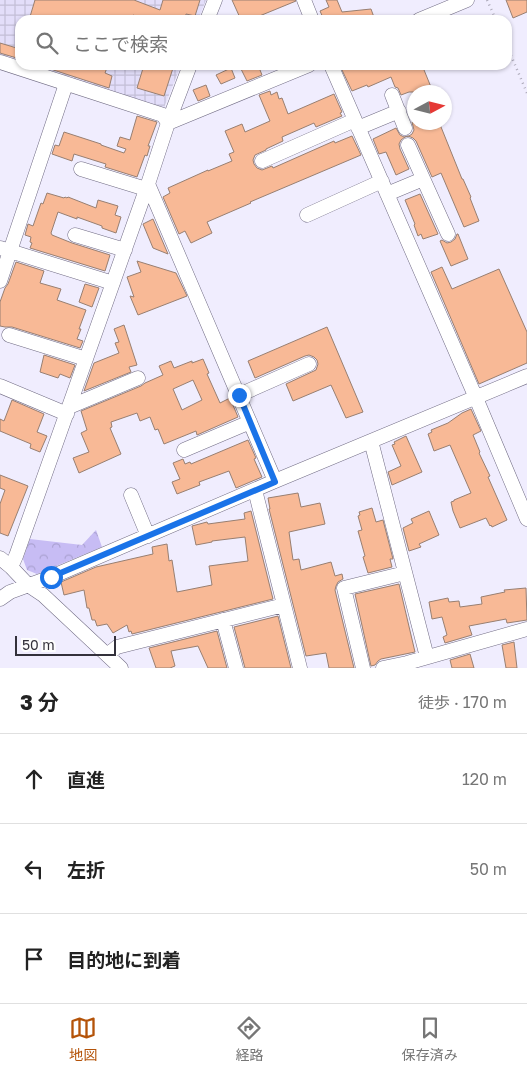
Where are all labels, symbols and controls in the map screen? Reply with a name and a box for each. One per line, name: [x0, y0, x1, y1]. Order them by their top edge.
search box: [15, 15, 512, 70]
icon: search: [33, 29, 61, 57]
text: ここで検索: [73, 32, 168, 55]
north arrow: [407, 85, 452, 130]
route end: [228, 384, 251, 407]
route start: [40, 566, 63, 589]
scale bar: [15, 633, 116, 656]
text: 50 m: [22, 636, 55, 653]
text: 3 分: [20, 689, 59, 715]
text: 徒歩 · 170 m: [418, 692, 507, 712]
icon: ahead: [20, 765, 48, 793]
text: 直進: [67, 768, 105, 791]
text: 120 m: [462, 769, 507, 789]
icon: left: [20, 855, 48, 883]
text: 左折: [67, 858, 105, 881]
text: 50 m: [470, 859, 507, 879]
icon: arrive: [20, 945, 48, 973]
text: 目的地に到着: [67, 948, 181, 971]
tab: 地図: [69, 1014, 97, 1064]
tab: 経路: [235, 1014, 263, 1064]
tab: 保存済み: [402, 1014, 458, 1064]

